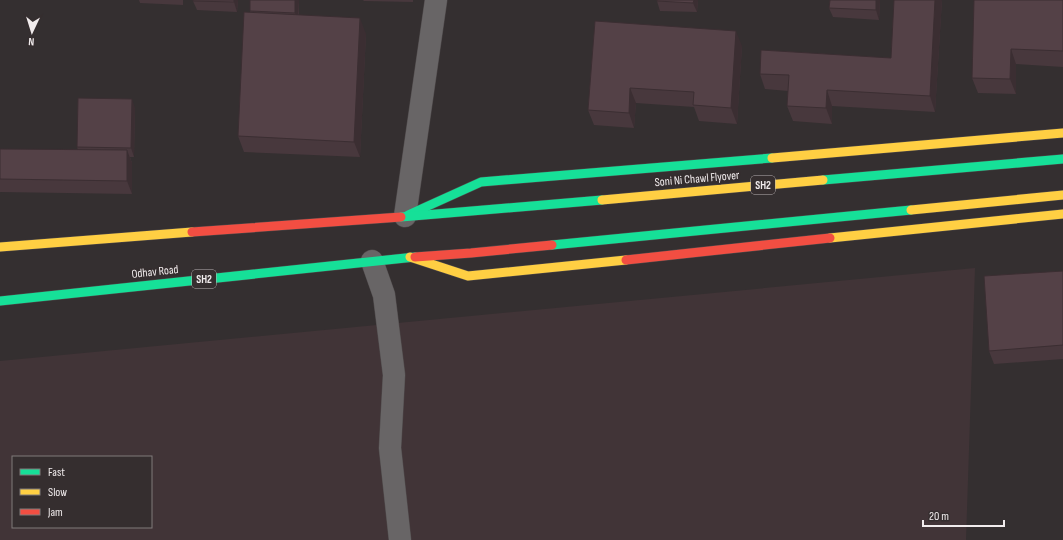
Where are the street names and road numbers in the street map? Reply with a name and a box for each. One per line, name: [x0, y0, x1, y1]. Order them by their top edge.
street label: Soni Ni Chawl Flyover: [654, 168, 741, 190]
road number: SH2: [751, 176, 775, 194]
street label: Odhav Road: [131, 262, 179, 282]
road number: SH2: [192, 270, 216, 288]

